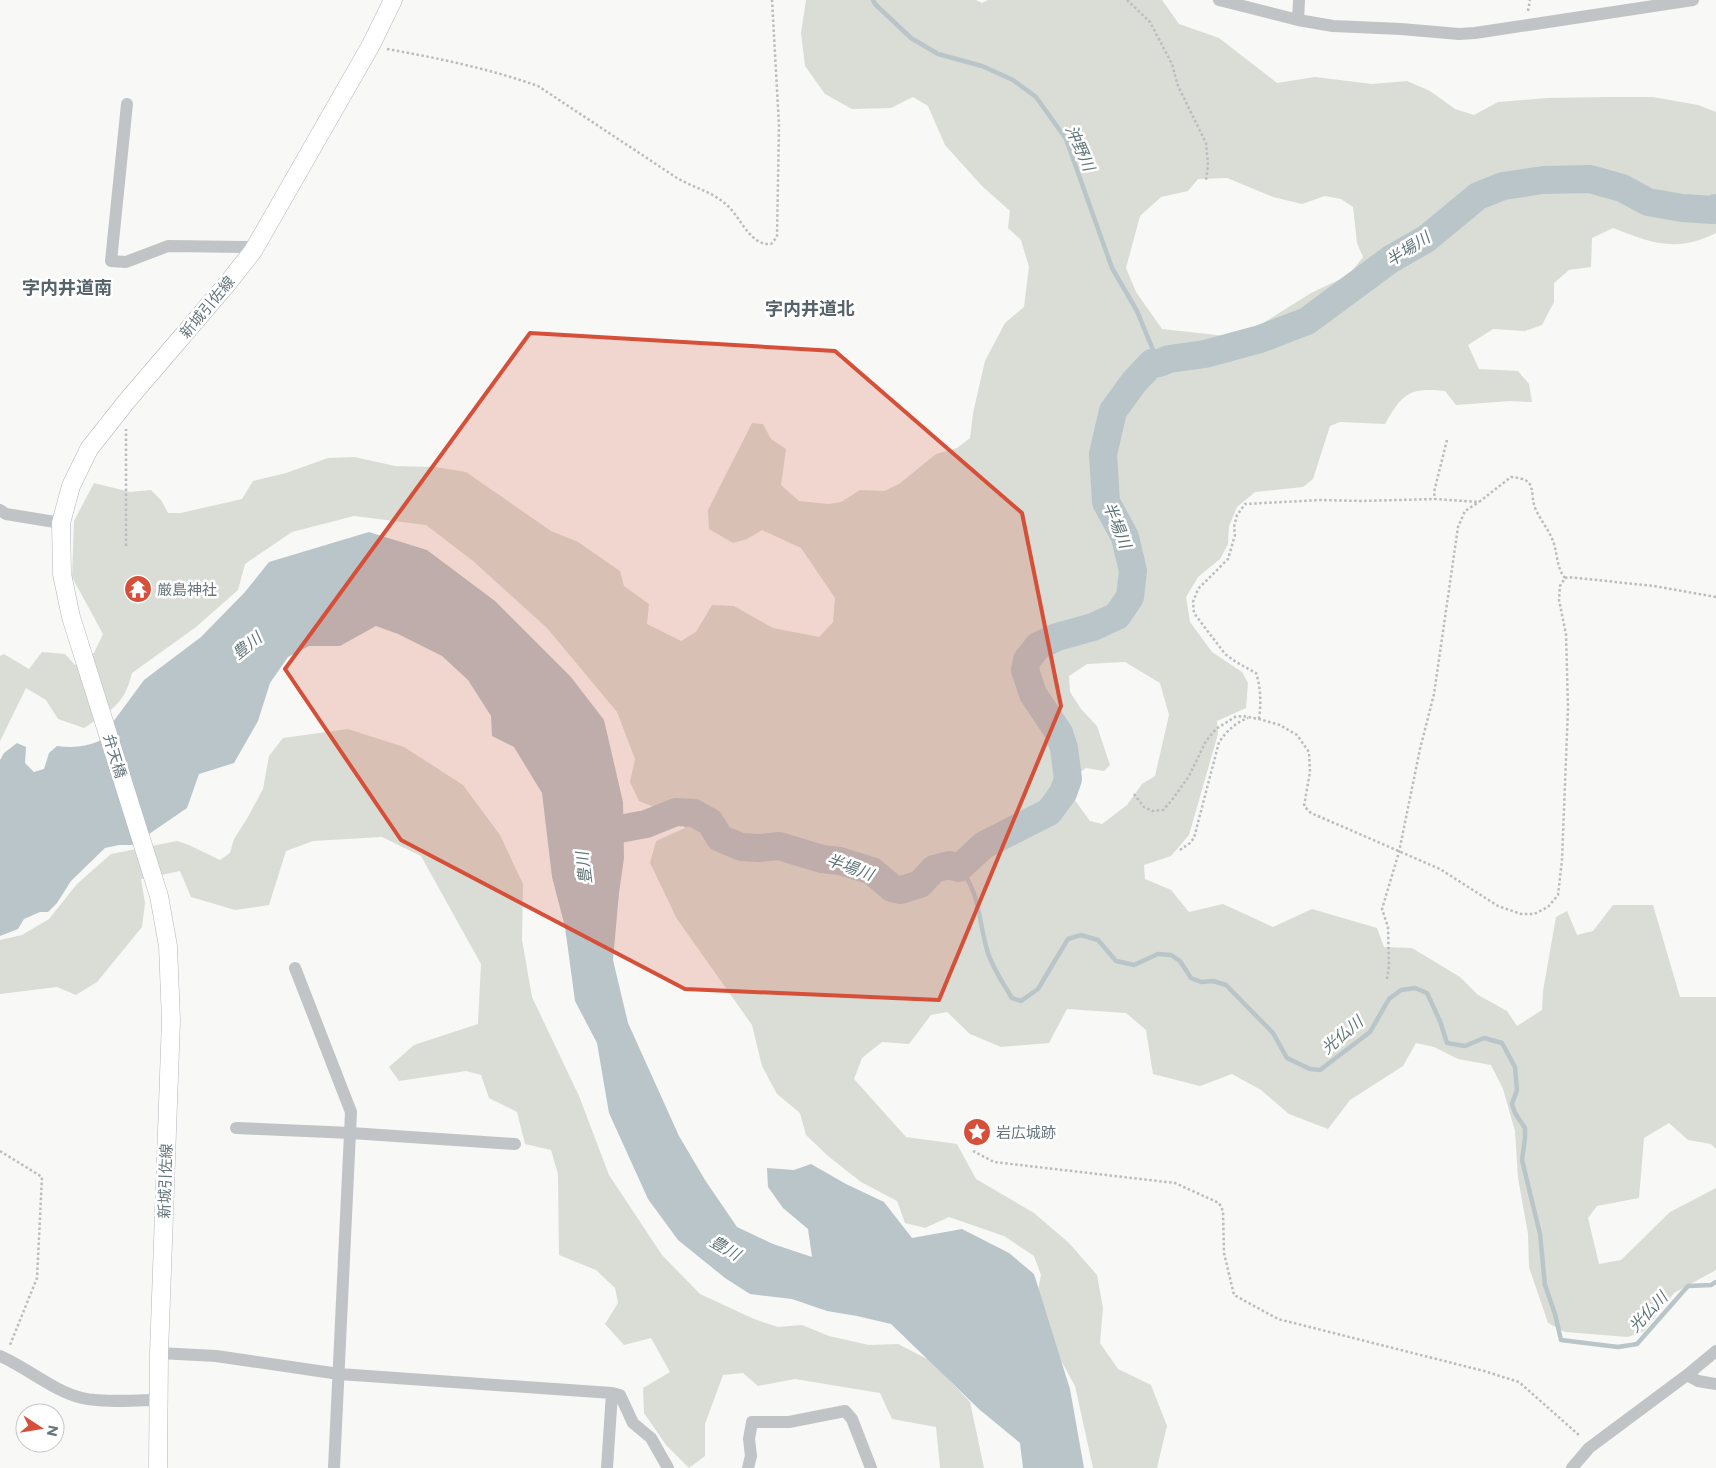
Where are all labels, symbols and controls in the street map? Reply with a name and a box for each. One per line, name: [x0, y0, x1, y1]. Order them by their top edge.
water label: 沖野川: [1062, 122, 1099, 176]
water label: 半場川: [1383, 227, 1435, 270]
street label: 新城引佐線: [176, 272, 238, 342]
district label: 字内井道南: [22, 277, 112, 299]
district label: 字内井道北: [765, 298, 855, 320]
water label: 半場川: [1099, 499, 1136, 553]
temple icon: 厳島神社: [123, 574, 153, 604]
place label: 厳島神社: [157, 580, 217, 599]
water label: 豊川: [229, 627, 267, 663]
street label: 弁天橋: [99, 732, 131, 780]
water label: 豊川: [572, 849, 595, 885]
water label: 半場川: [824, 850, 878, 885]
water label: 光仏川: [1318, 1011, 1368, 1058]
place icon: 岩広城跡: [962, 1117, 992, 1147]
place label: 岩広城跡: [996, 1123, 1056, 1142]
street label: 新城引佐線: [154, 1143, 176, 1219]
water label: 豊川: [706, 1232, 745, 1265]
water label: 光仏川: [1625, 1287, 1673, 1336]
north arrow: [15, 1403, 65, 1453]
text: N: [43, 1423, 63, 1438]

